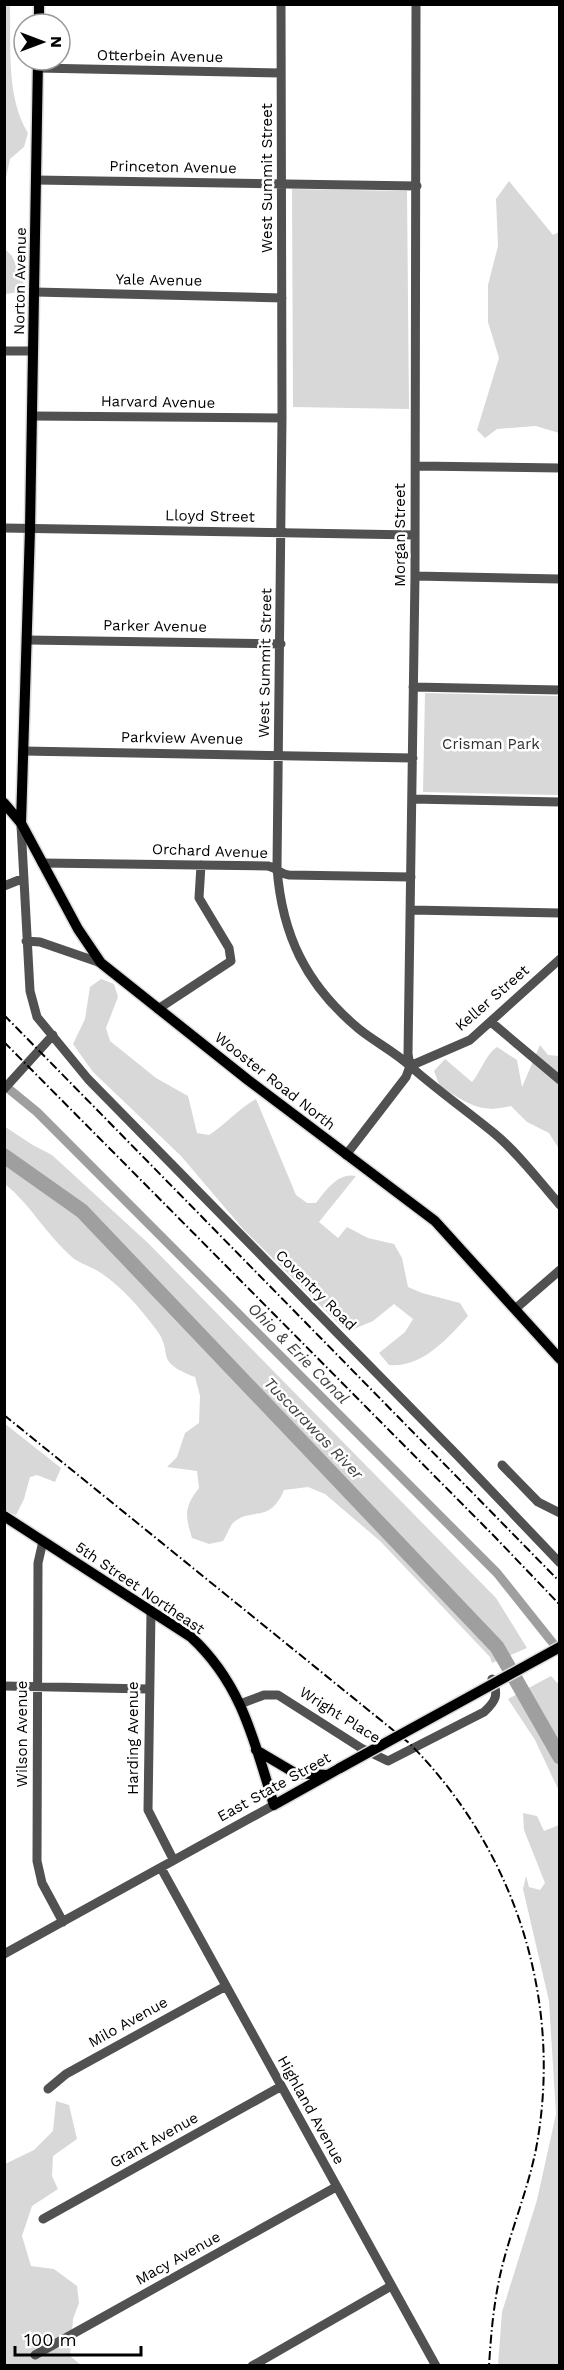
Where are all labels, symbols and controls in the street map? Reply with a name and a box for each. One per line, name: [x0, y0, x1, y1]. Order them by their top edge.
north arrow: [12, 12, 72, 72]
text: N: [47, 36, 66, 48]
street label: Otterbein Avenue: [97, 46, 223, 66]
street label: West Summit Street: [258, 102, 276, 253]
street label: Princeton Avenue: [109, 157, 237, 177]
street label: Norton Avenue: [10, 227, 30, 335]
street label: Yale Avenue: [116, 270, 202, 290]
street label: Harvard Avenue: [101, 392, 215, 412]
street label: Morgan Street: [391, 483, 409, 587]
street label: Lloyd Street: [165, 506, 256, 526]
street label: West Summit Street: [255, 587, 275, 738]
street label: Parker Avenue: [103, 616, 207, 636]
street label: Parkview Avenue: [121, 728, 243, 748]
park label: Crisman Park: [442, 735, 540, 753]
street label: Orchard Avenue: [152, 840, 268, 862]
street label: Keller Street: [451, 961, 533, 1035]
street label: Wooster Road North: [211, 1028, 339, 1134]
street label: Coventry Road: [272, 1246, 360, 1334]
water label: Ohio & Erie Canal: [244, 1299, 353, 1408]
water label: Tuscarawas River: [260, 1373, 368, 1484]
street label: 5th Street Northeast: [72, 1538, 209, 1638]
street label: Wilson Avenue: [13, 1681, 31, 1787]
street label: Harding Avenue: [124, 1681, 142, 1795]
street label: Wright Place: [296, 1683, 384, 1747]
street label: East State Street: [214, 1748, 334, 1826]
street label: Milo Avenue: [85, 1993, 171, 2051]
street label: Highland Avenue: [274, 2052, 348, 2168]
street label: Grant Avenue: [107, 2108, 201, 2172]
street label: Macy Avenue: [132, 2227, 224, 2289]
scale bar: [15, 2319, 141, 2357]
text: 100 m: [24, 2329, 77, 2350]

